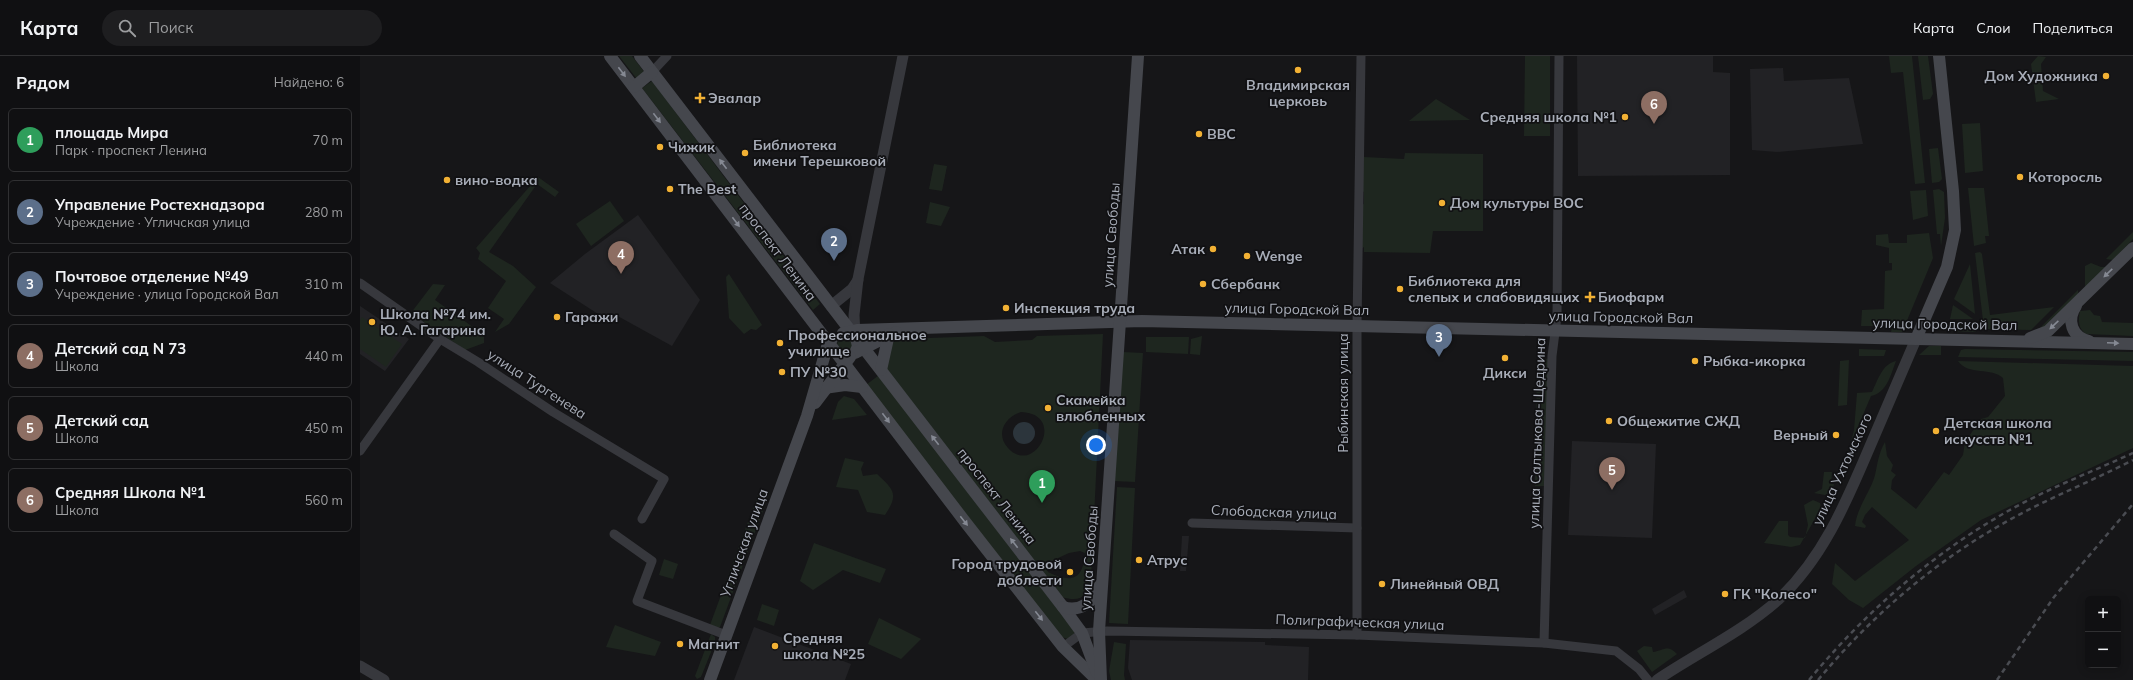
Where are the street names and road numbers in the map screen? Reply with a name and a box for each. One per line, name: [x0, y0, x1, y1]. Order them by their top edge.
street label: улица Свободы: [1098, 182, 1124, 288]
street label: проспект Ленина: [735, 200, 821, 304]
street label: улица Городской Вал: [1224, 299, 1370, 319]
street label: улица Городской Вал: [1548, 307, 1694, 327]
street label: улица Городской Вал: [1872, 314, 2018, 334]
street label: Рыбинская улица: [1334, 333, 1352, 453]
street label: улица Салтыкова-Щедрина: [1525, 337, 1549, 529]
street label: улица Тургенева: [484, 345, 590, 423]
street label: улица Ухтомского: [1808, 410, 1876, 528]
street label: проспект Ленина: [954, 444, 1040, 548]
street label: Угличская улица: [716, 486, 772, 601]
street label: Слободская улица: [1211, 501, 1337, 523]
street label: улица Свободы: [1076, 505, 1102, 611]
street label: Полиграфическая улица: [1275, 610, 1445, 634]

